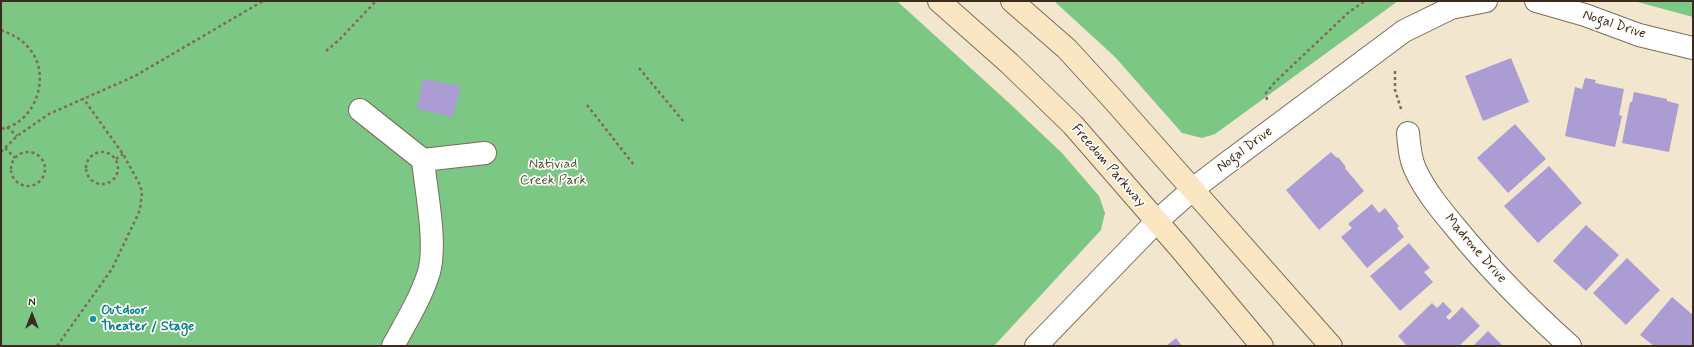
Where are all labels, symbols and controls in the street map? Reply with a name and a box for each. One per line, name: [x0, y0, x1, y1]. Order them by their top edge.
street label: Nogal Drive: [1580, 7, 1648, 43]
street label: Freedom Parkway: [1067, 121, 1149, 211]
street label: Nogal Drive: [1214, 124, 1276, 176]
park label: Nativiad Creek Park: [520, 157, 586, 190]
street label: Madrone Drive: [1440, 211, 1510, 287]
north arrow: [12, 295, 52, 335]
text: N: [28, 296, 36, 310]
place label: Outdoor Theater / Stage: [101, 303, 194, 336]
marker: Outdoor Theater / Stage: [88, 314, 98, 324]

